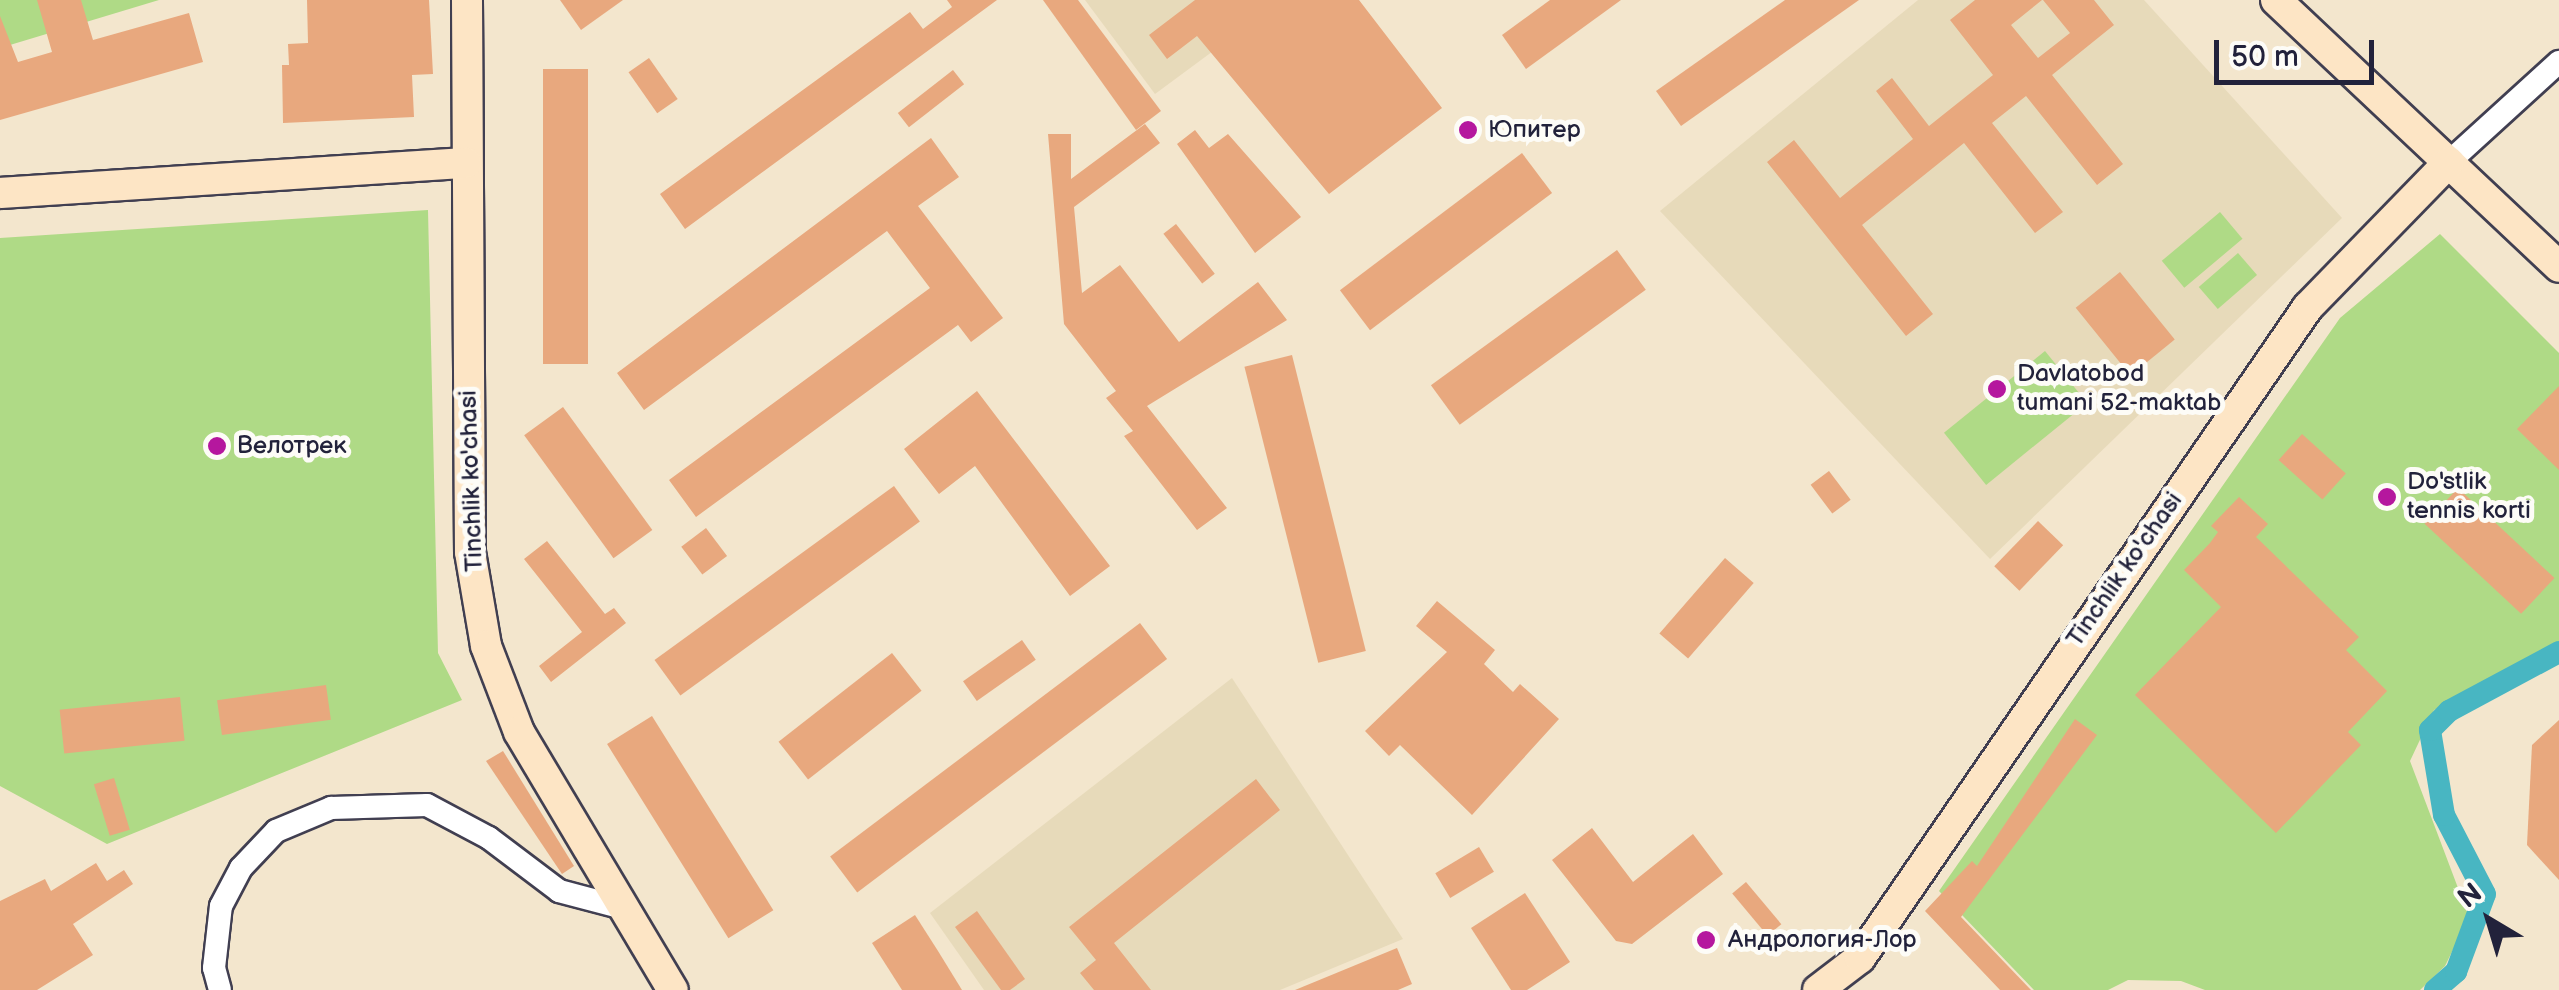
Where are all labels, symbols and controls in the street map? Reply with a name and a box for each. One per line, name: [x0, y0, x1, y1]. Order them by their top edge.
scale bar: [2219, 20, 2379, 82]
text: 50 m: [2231, 39, 2299, 75]
place label: Юпитер: [1488, 115, 1581, 145]
marker: Юпитер: [1457, 119, 1479, 141]
place label: Davlatobod tumani 52-maktab: [2017, 360, 2221, 419]
marker: Davlatobod tumani 52-maktab: [1986, 378, 2008, 400]
street label: Tinchlik ko'chasi: [454, 390, 490, 572]
place label: Велотрек: [237, 431, 346, 461]
marker: Велотрек: [206, 435, 228, 457]
place label: Do'stlik tennis korti: [2407, 468, 2531, 527]
marker: Do'stlik tennis korti: [2376, 486, 2398, 508]
street label: Tinchlik ko'chasi: [2061, 487, 2189, 653]
north arrow: [2439, 870, 2539, 970]
text: N: [2452, 876, 2489, 915]
place label: Андрология-Лор: [1728, 925, 1916, 955]
marker: Андрология-Лор: [1693, 927, 1719, 953]

